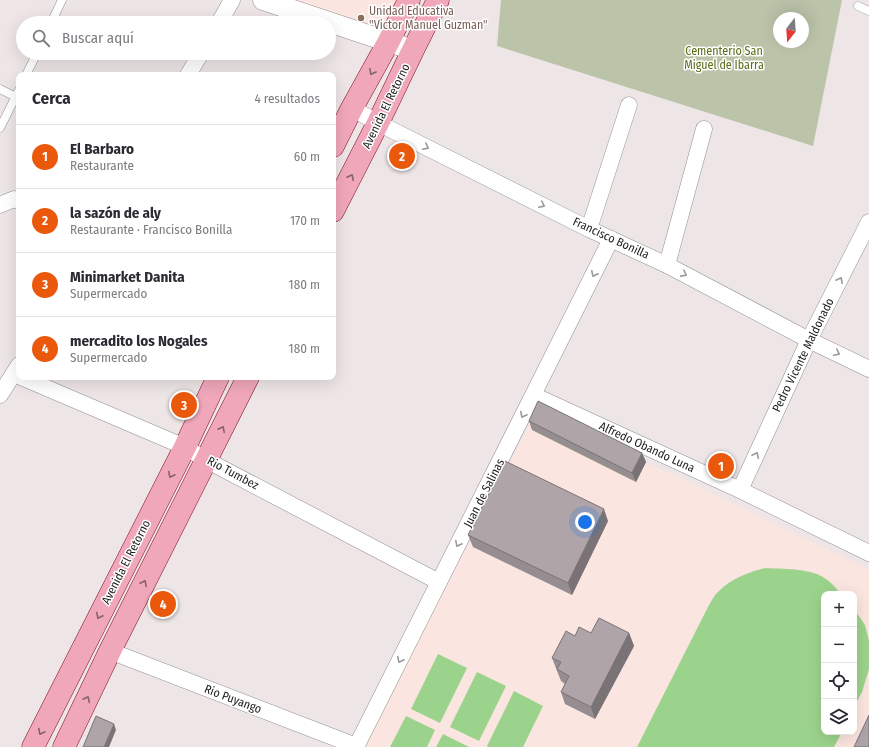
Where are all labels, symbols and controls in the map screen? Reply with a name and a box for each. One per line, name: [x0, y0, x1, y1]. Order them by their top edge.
place label: Unidad Educativa "Victor Manuel Guzman": [369, 4, 488, 32]
north arrow: [773, 12, 809, 48]
marker: Unidad Educativa "Victor Manuel Guzman": [356, 13, 366, 23]
search box: [16, 16, 336, 60]
icon: search: [30, 27, 52, 49]
text: Buscar aquí: [62, 29, 134, 47]
park label: Cementerio San Miguel de Ibarra: [684, 44, 764, 72]
street label: Avenida El Retorno: [359, 61, 413, 151]
one-way arrow: [370, 68, 377, 75]
text: Cerca: [32, 88, 71, 109]
text: 4 resultados: [254, 91, 320, 106]
text: El Barbaro: [70, 140, 134, 158]
pin: 2: [389, 141, 415, 171]
one-way arrow: [421, 142, 429, 149]
text: 1: [42, 149, 48, 164]
text: 60 m: [294, 149, 320, 164]
text: Restaurante: [70, 158, 134, 173]
one-way arrow: [346, 173, 354, 181]
one-way arrow: [538, 200, 545, 208]
text: la sazón de aly: [70, 204, 161, 222]
text: 2: [42, 213, 48, 228]
text: 170 m: [290, 213, 320, 228]
street label: Francisco Bonilla: [571, 214, 651, 262]
text: Restaurante · Francisco Bonilla: [70, 222, 232, 237]
text: Minimarket Danita: [70, 268, 185, 286]
one-way arrow: [591, 269, 598, 277]
one-way arrow: [680, 269, 687, 277]
text: 3: [42, 277, 48, 292]
text: 180 m: [289, 277, 320, 292]
one-way arrow: [835, 277, 842, 284]
text: Supermercado: [70, 286, 147, 301]
street label: Pedro Vicente Maldonado: [769, 296, 837, 414]
text: mercadito los Nogales: [70, 332, 208, 350]
text: 4: [42, 341, 48, 356]
text: 180 m: [289, 341, 320, 356]
one-way arrow: [832, 348, 840, 356]
text: Supermercado: [70, 350, 147, 365]
pin: 3: [171, 390, 197, 420]
one-way arrow: [520, 411, 528, 418]
street label: Alfredo Obando Luna: [597, 419, 697, 475]
one-way arrow: [217, 426, 225, 433]
pin: 1: [708, 451, 734, 481]
one-way arrow: [751, 451, 759, 459]
street label: Rio Tumbez: [205, 454, 261, 493]
street label: Juan de Salinas: [461, 456, 507, 530]
one-way arrow: [168, 471, 175, 478]
your location: [575, 512, 595, 532]
street label: Avenida El Retorno: [99, 518, 153, 606]
one-way arrow: [455, 539, 463, 547]
one-way arrow: [139, 579, 147, 587]
pin: 4: [150, 589, 176, 619]
map controls: [821, 591, 857, 735]
button: +: [821, 591, 857, 627]
one-way arrow: [96, 612, 104, 619]
button: −: [821, 627, 857, 663]
one-way arrow: [397, 655, 404, 663]
button: locate: [821, 663, 857, 699]
street label: Rio Puyango: [202, 682, 264, 716]
one-way arrow: [82, 696, 90, 704]
button: layers: [821, 699, 857, 735]
one-way arrow: [38, 728, 45, 735]

